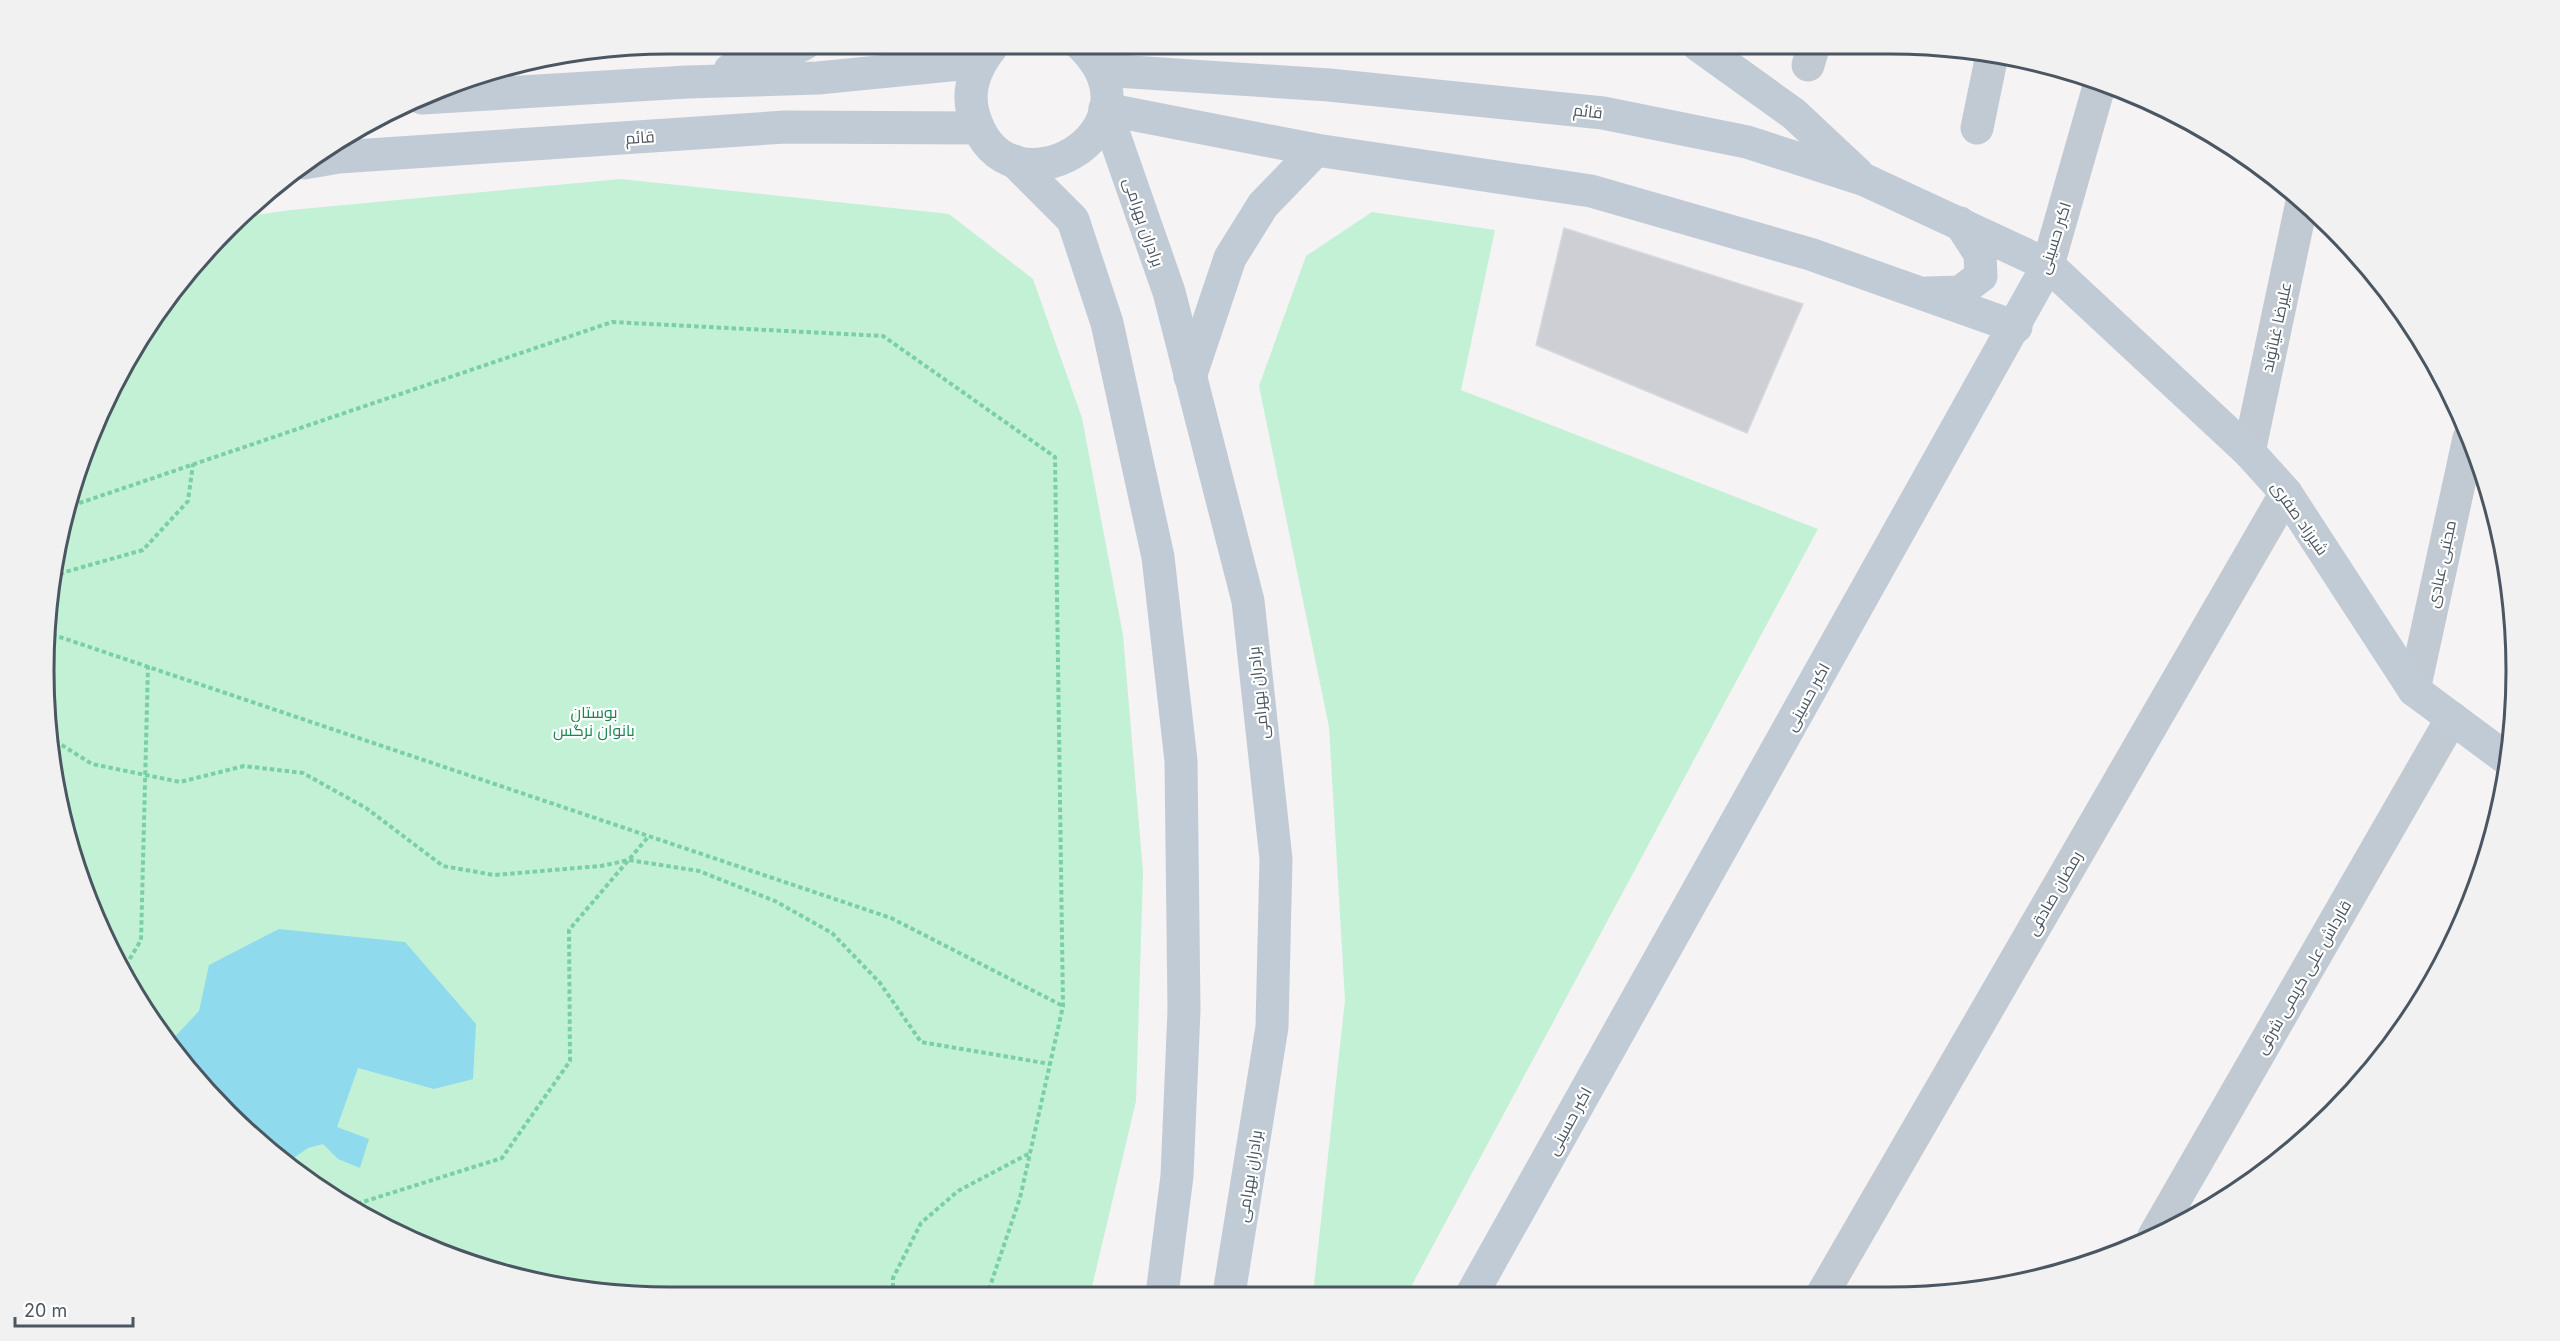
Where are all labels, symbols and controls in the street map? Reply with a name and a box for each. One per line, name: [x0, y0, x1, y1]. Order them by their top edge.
street label: قائم: [1572, 99, 1604, 125]
street label: قائم: [625, 126, 655, 150]
street label: برادران بهرامی: [1118, 175, 1169, 270]
street label: اکبر حسینی: [2033, 199, 2076, 277]
street label: علیرضا غیاثوند: [2257, 280, 2295, 374]
street label: شیرزاد صفری: [2266, 477, 2333, 560]
street label: مجتبی عبادی: [2422, 518, 2461, 610]
street label: برادران بهرامی: [1243, 646, 1274, 740]
street label: اکبر حسینی: [1780, 660, 1835, 735]
park label: بوستان بانوان نرگس: [553, 702, 635, 741]
street label: رمضان صادقی: [2022, 847, 2087, 939]
street label: قارداش علی کریمی شرقی: [2251, 896, 2356, 1058]
street label: اکبر حسینی: [1542, 1084, 1597, 1159]
street label: برادران بهرامی: [1232, 1128, 1267, 1224]
scale bar: [15, 1290, 134, 1328]
text: 20 m: [24, 1300, 67, 1321]

